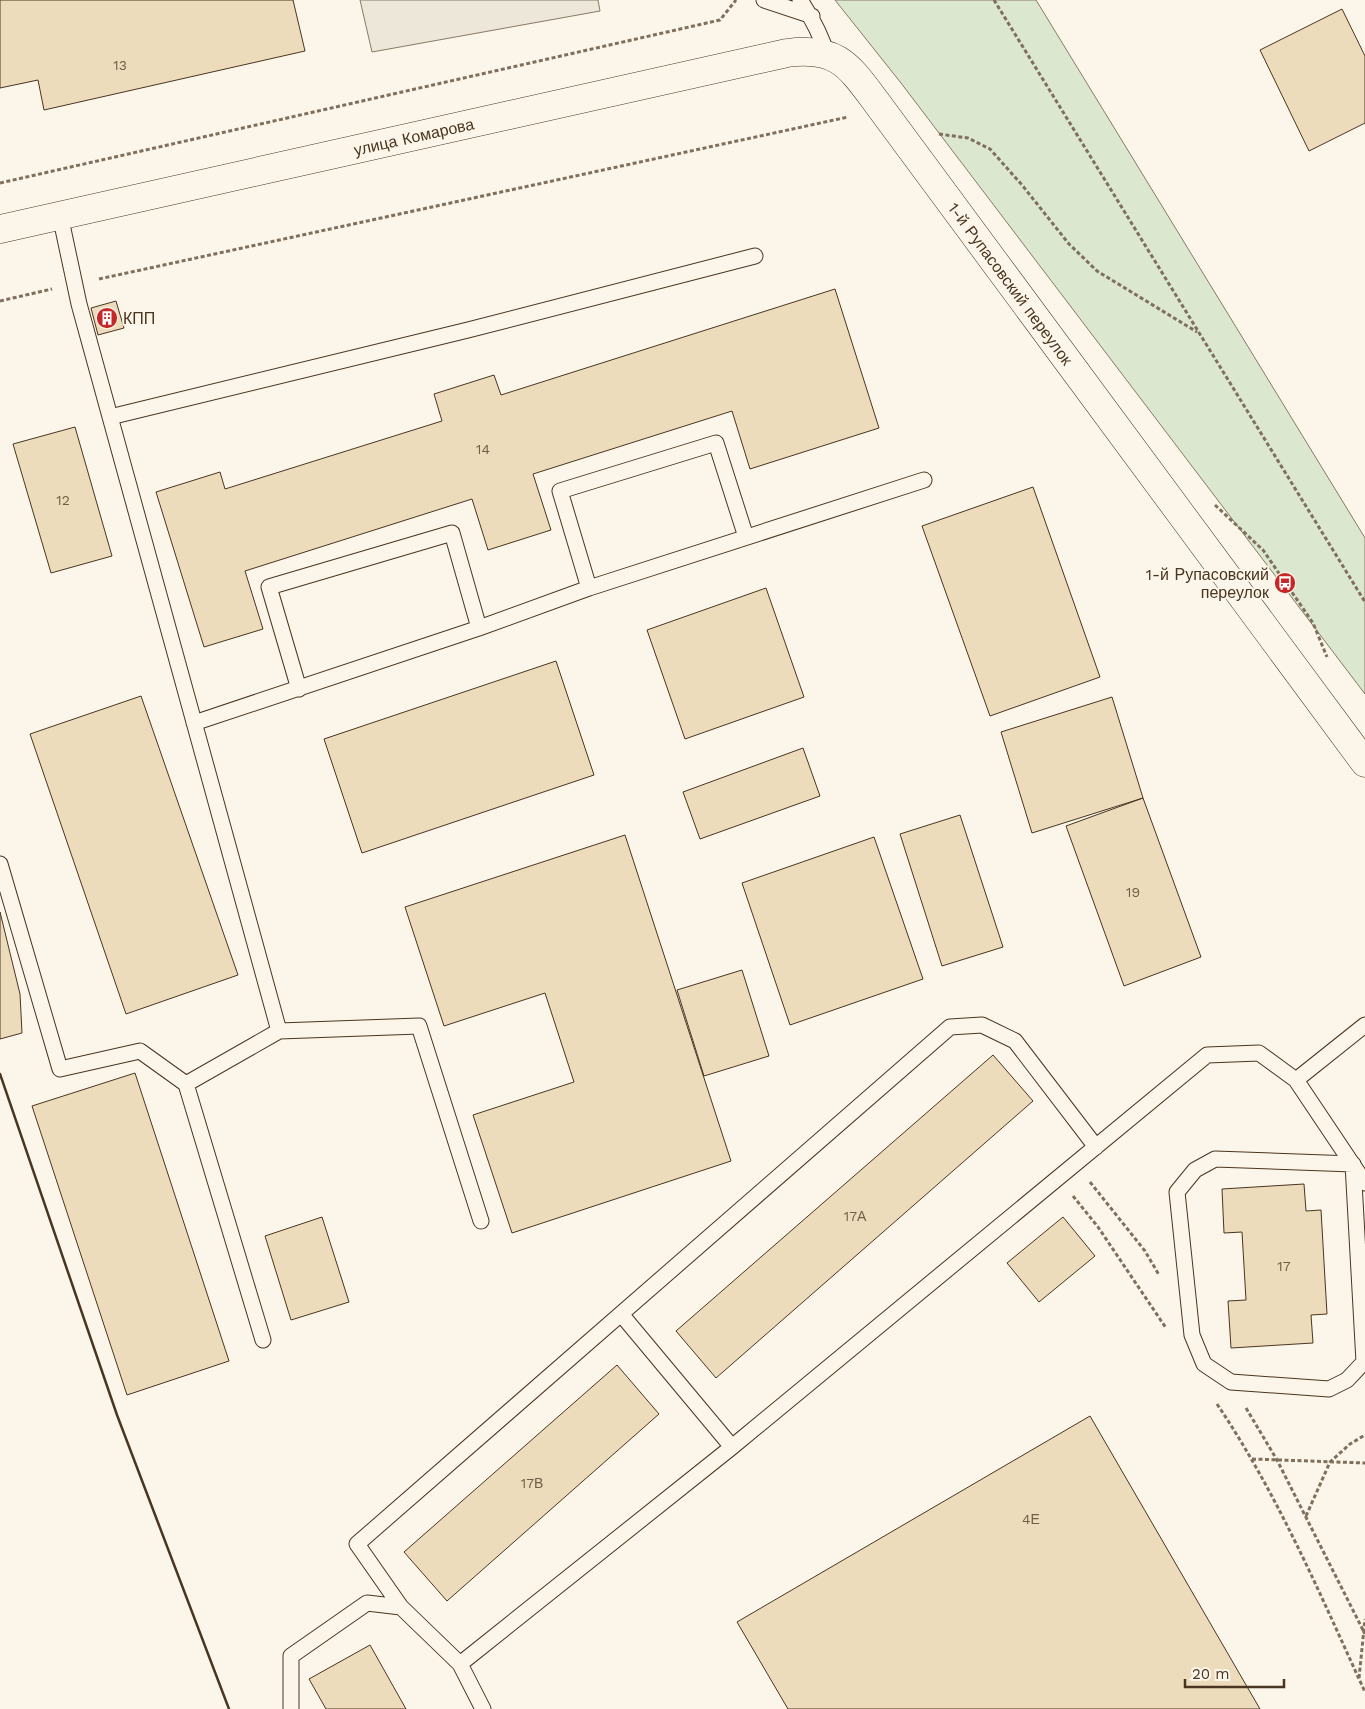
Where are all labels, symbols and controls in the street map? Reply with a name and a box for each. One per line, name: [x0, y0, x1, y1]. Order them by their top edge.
house number: 13: [113, 57, 127, 73]
street label: улица Комарова: [352, 114, 476, 160]
street label: 1-й Рупасовский переулок: [944, 199, 1077, 370]
building icon: КПП: [95, 306, 119, 330]
place label: КПП: [123, 309, 155, 328]
house number: 14: [476, 441, 490, 457]
house number: 12: [56, 492, 70, 508]
place label: 1-й Рупасовский переулок: [1146, 565, 1270, 602]
bus stop icon: 1-й Рупасовский переулок: [1273, 571, 1297, 595]
house number: 19: [1126, 884, 1140, 900]
house number: 17А: [844, 1208, 867, 1224]
house number: 17: [1277, 1258, 1291, 1274]
house number: 17В: [521, 1475, 543, 1491]
house number: 4Е: [1022, 1511, 1040, 1527]
scale bar: [1185, 1656, 1284, 1688]
text: 20 m: [1192, 1665, 1230, 1683]

